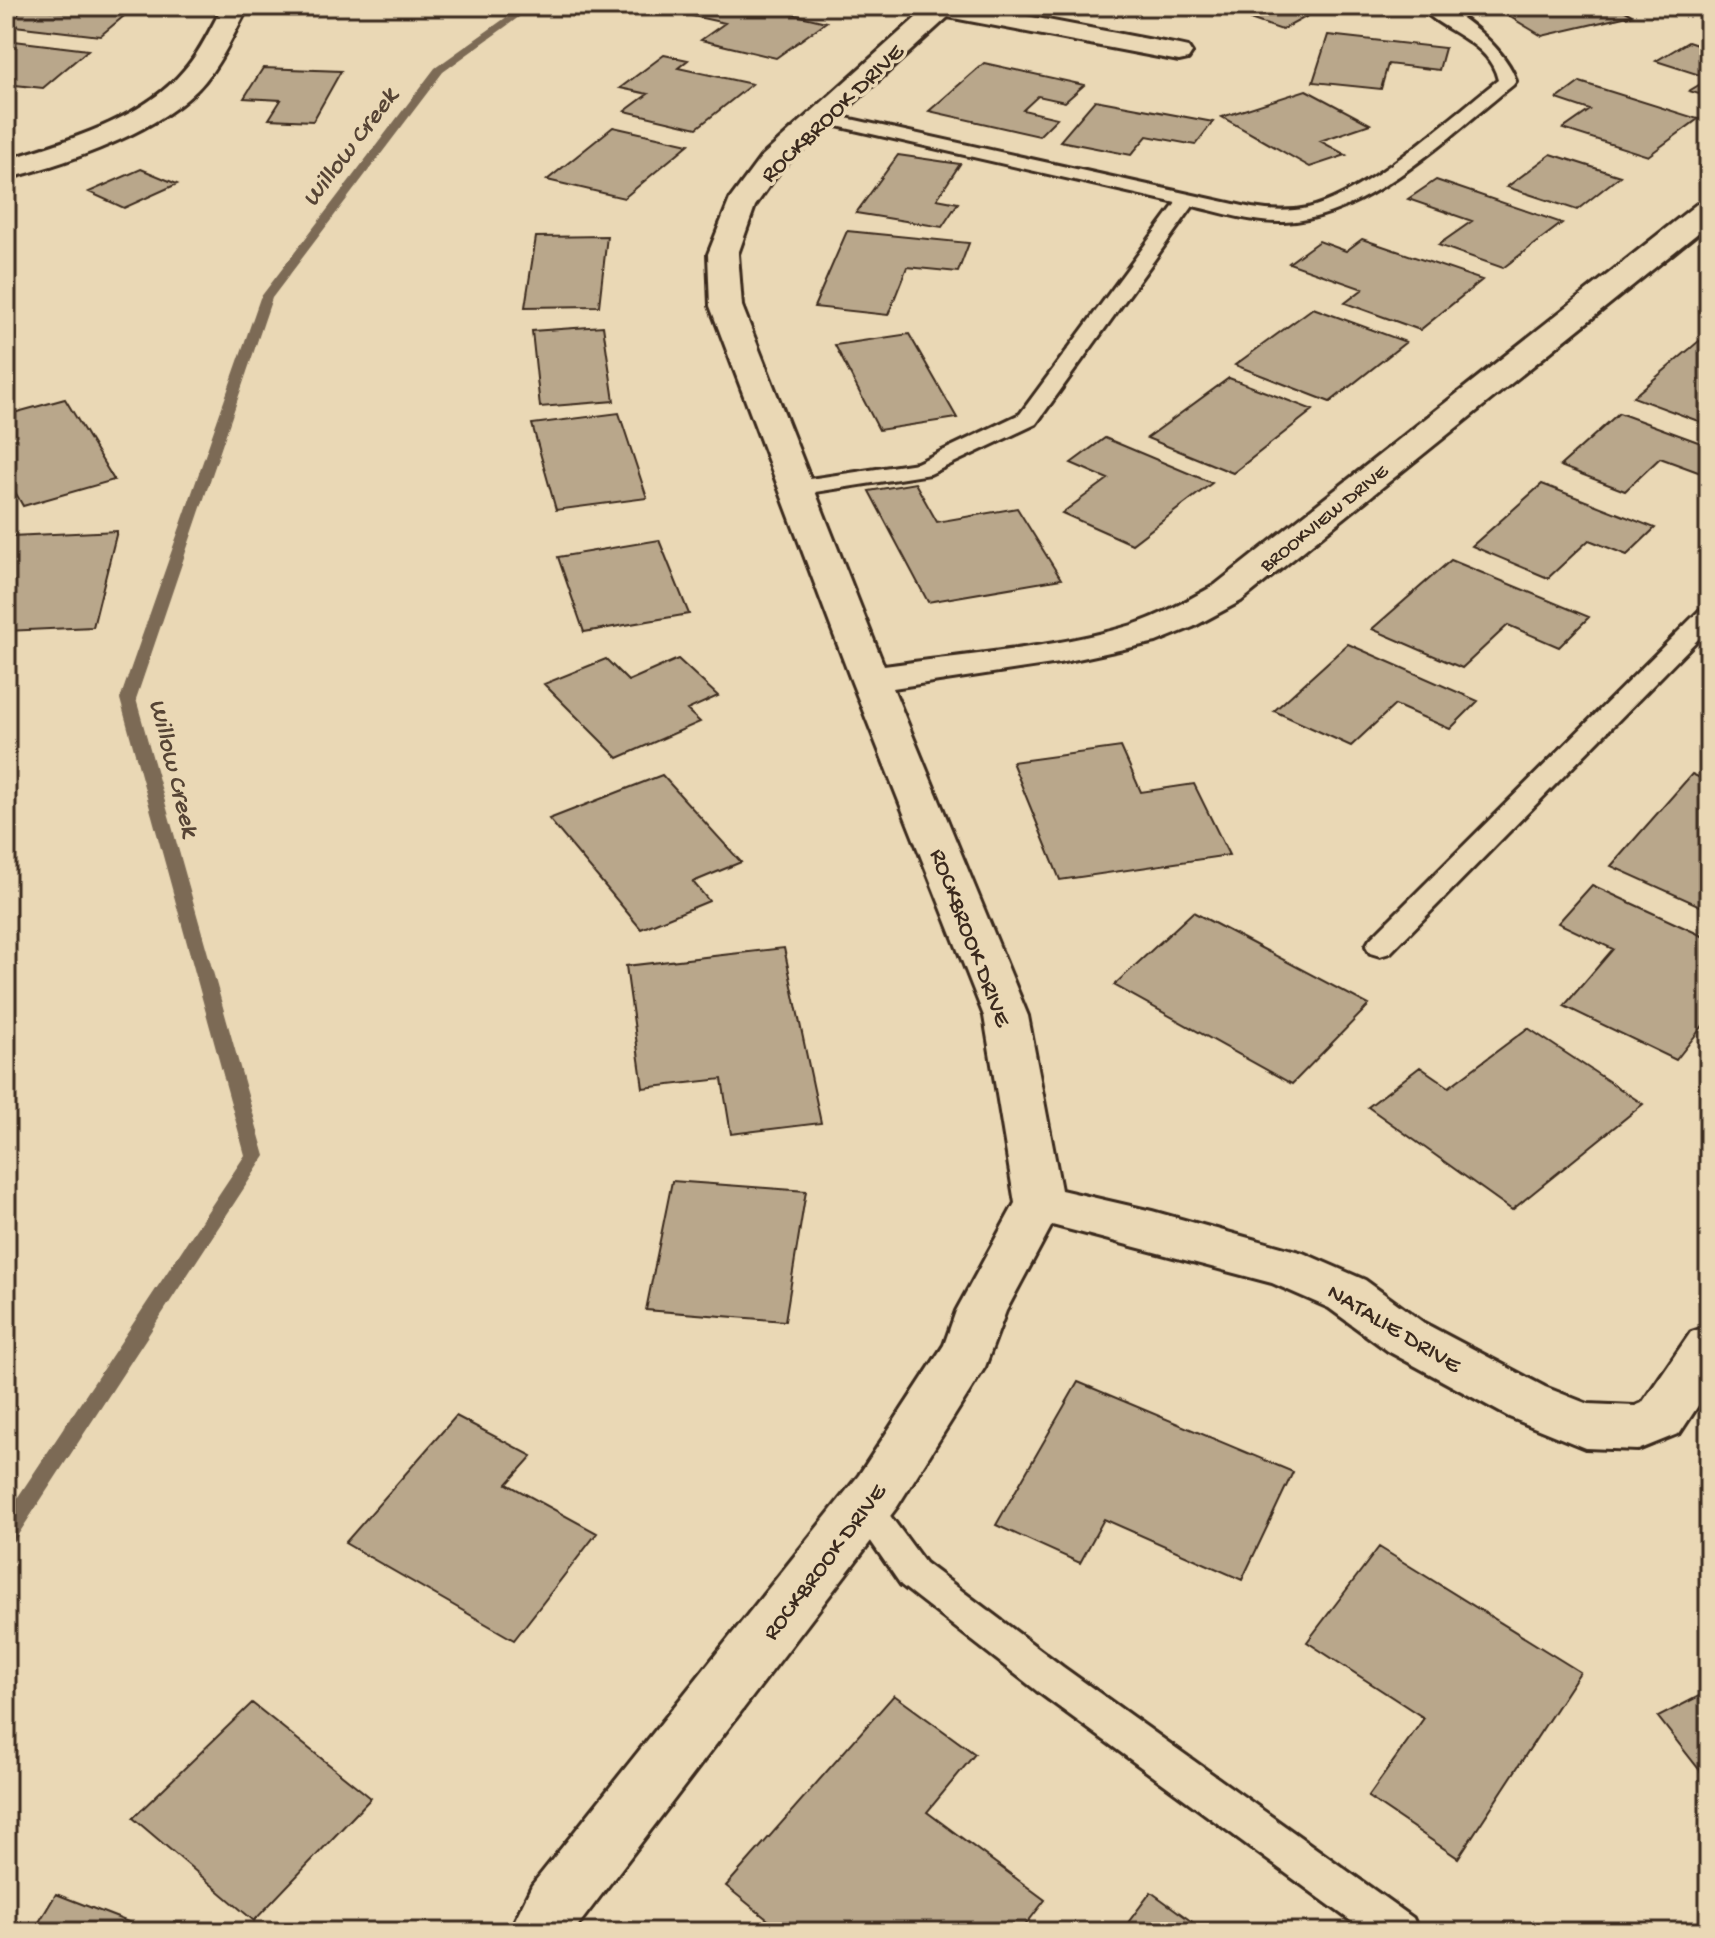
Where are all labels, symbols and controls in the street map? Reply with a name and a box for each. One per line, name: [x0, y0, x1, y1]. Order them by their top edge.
street label: ROCKBROOK DRIVE: [756, 38, 912, 190]
water label: Willow Creek: [297, 81, 408, 214]
street label: BROOKVIEW DRIVE: [1256, 460, 1395, 579]
water label: Willow Creek: [140, 696, 204, 842]
street label: ROCKBROOK DRIVE: [921, 845, 1016, 1032]
street label: NATALIE DRIVE: [1321, 1279, 1466, 1382]
street label: ROCKBROOK DRIVE: [758, 1478, 895, 1647]

